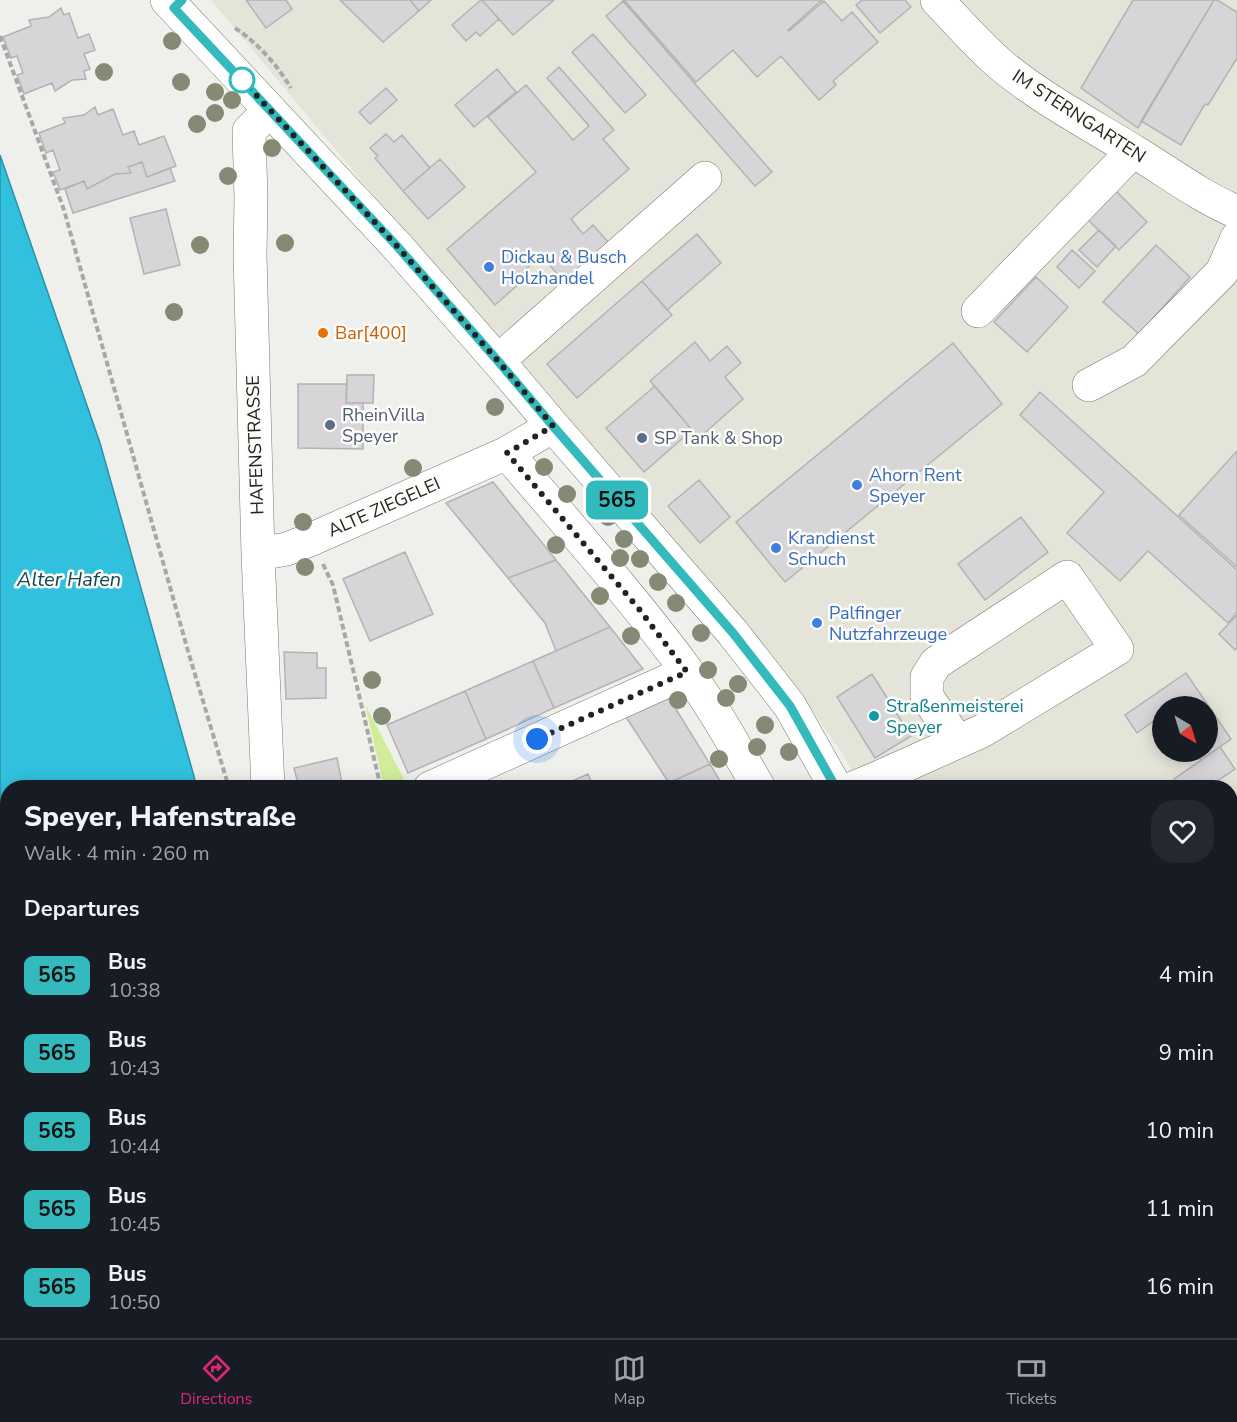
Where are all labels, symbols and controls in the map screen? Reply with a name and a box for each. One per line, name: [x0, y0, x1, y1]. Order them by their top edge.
street label: IM STERNGARTEN: [1008, 64, 1150, 168]
unlabelled marker: [229, 67, 255, 93]
place label: Dickau & Busch Holzhandel: [501, 245, 627, 290]
marker: Dickau & Busch Holzhandel: [482, 260, 496, 274]
place label: Bar[400]: [335, 321, 407, 345]
marker: Bar[400]: [316, 326, 330, 340]
street label: HAFENSTRASSE: [241, 375, 269, 515]
place label: RheinVilla Speyer: [342, 403, 425, 448]
marker: RheinVilla Speyer: [323, 418, 337, 432]
place label: SP Tank & Shop: [654, 426, 783, 450]
marker: SP Tank & Shop: [635, 431, 649, 445]
place label: Ahorn Rent Speyer: [869, 463, 962, 508]
street label: ALTE ZIEGELEI: [324, 471, 444, 543]
marker: Ahorn Rent Speyer: [850, 478, 864, 492]
line badge: 565: [582, 480, 652, 520]
text: 565: [598, 486, 636, 514]
place label: Krandienst Schuch: [788, 526, 875, 571]
marker: Krandienst Schuch: [769, 541, 783, 555]
water label: Alter Hafen: [16, 566, 121, 593]
place label: Palfinger Nutzfahrzeuge: [829, 601, 947, 646]
marker: Palfinger Nutzfahrzeuge: [810, 616, 824, 630]
place label: Straßenmeisterei Speyer: [886, 694, 1024, 739]
north arrow: [1152, 696, 1218, 762]
map controls: [1152, 696, 1218, 762]
marker: Straßenmeisterei Speyer: [867, 709, 881, 723]
your location: [522, 724, 552, 754]
text: Speyer, Hafenstraße: [24, 798, 296, 836]
button: heart: [1151, 800, 1214, 863]
text: Walk · 4 min · 260 m: [24, 840, 210, 867]
text: Departures: [24, 894, 139, 924]
text: Bus: [108, 947, 147, 977]
text: 4 min: [1159, 960, 1214, 990]
text: 565: [38, 961, 76, 989]
text: 10:38: [108, 977, 161, 1004]
text: Bus: [108, 1025, 147, 1055]
text: 9 min: [1159, 1038, 1214, 1068]
text: 565: [38, 1039, 76, 1067]
text: 10:43: [108, 1055, 161, 1082]
text: Bus: [108, 1103, 147, 1133]
text: 10 min: [1146, 1116, 1214, 1146]
text: 565: [38, 1117, 76, 1145]
text: 10:44: [108, 1133, 161, 1160]
text: Bus: [108, 1181, 147, 1211]
text: 11 min: [1146, 1194, 1214, 1224]
text: 565: [38, 1195, 76, 1223]
text: 10:45: [108, 1211, 161, 1238]
text: Bus: [108, 1259, 147, 1289]
text: 16 min: [1146, 1272, 1214, 1302]
text: 565: [38, 1273, 76, 1301]
text: 10:50: [108, 1289, 161, 1316]
tab: Directions: [180, 1352, 252, 1410]
tab: Map: [613, 1352, 646, 1410]
tab: Tickets: [1006, 1352, 1057, 1410]

